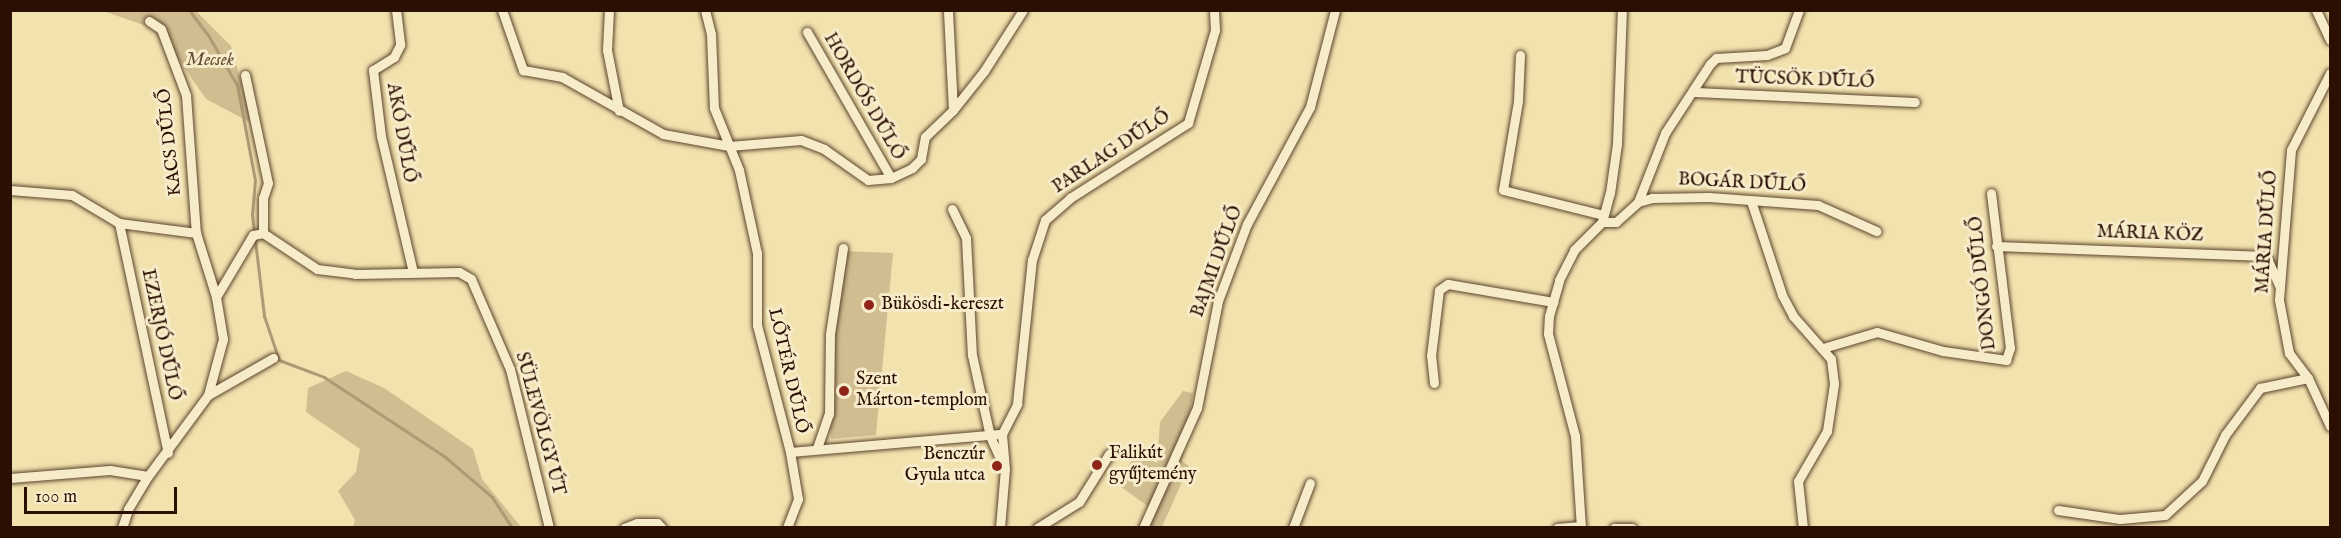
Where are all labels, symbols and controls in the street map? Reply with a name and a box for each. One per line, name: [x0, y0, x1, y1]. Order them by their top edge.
street label: HORDÓS DŰLŐ: [818, 30, 908, 164]
park label: Mecsek: [186, 50, 234, 72]
street label: TÜCSÖK DŰLŐ: [1735, 68, 1875, 94]
street label: AKÓ DŰLŐ: [381, 81, 419, 185]
street label: KACS DŰLŐ: [155, 87, 187, 197]
street label: PARLAG DŰLŐ: [1049, 107, 1175, 199]
street label: BOGÁR DŰLŐ: [1678, 170, 1806, 198]
street label: MÁRIA DŰLŐ: [2253, 170, 2283, 294]
street label: BAJMI DŰLŐ: [1188, 203, 1248, 321]
street label: DONGÓ DŰLŐ: [1966, 215, 2002, 351]
street label: MÁRIA KÖZ: [2096, 222, 2204, 248]
street label: EZERJÓ DŰLŐ: [136, 267, 184, 403]
place label: Bükösdi-kereszt: [881, 294, 1004, 316]
marker: Bükösdi-kereszt: [862, 298, 876, 312]
street label: LŐTÉR DŰLŐ: [762, 306, 812, 436]
street label: SÜLEVÖLGY ÚT: [509, 350, 569, 498]
place label: Szent Márton-templom: [856, 370, 987, 412]
marker: Szent Márton-templom: [837, 384, 851, 398]
place label: Falikút gyűjtemény: [1109, 444, 1197, 486]
place label: Benczúr Gyula utca: [905, 445, 985, 488]
marker: Falikút gyűjtemény: [1090, 458, 1104, 472]
marker: Benczúr Gyula utca: [990, 459, 1004, 473]
scale bar: [27, 475, 180, 513]
text: 100 m: [35, 486, 77, 509]

